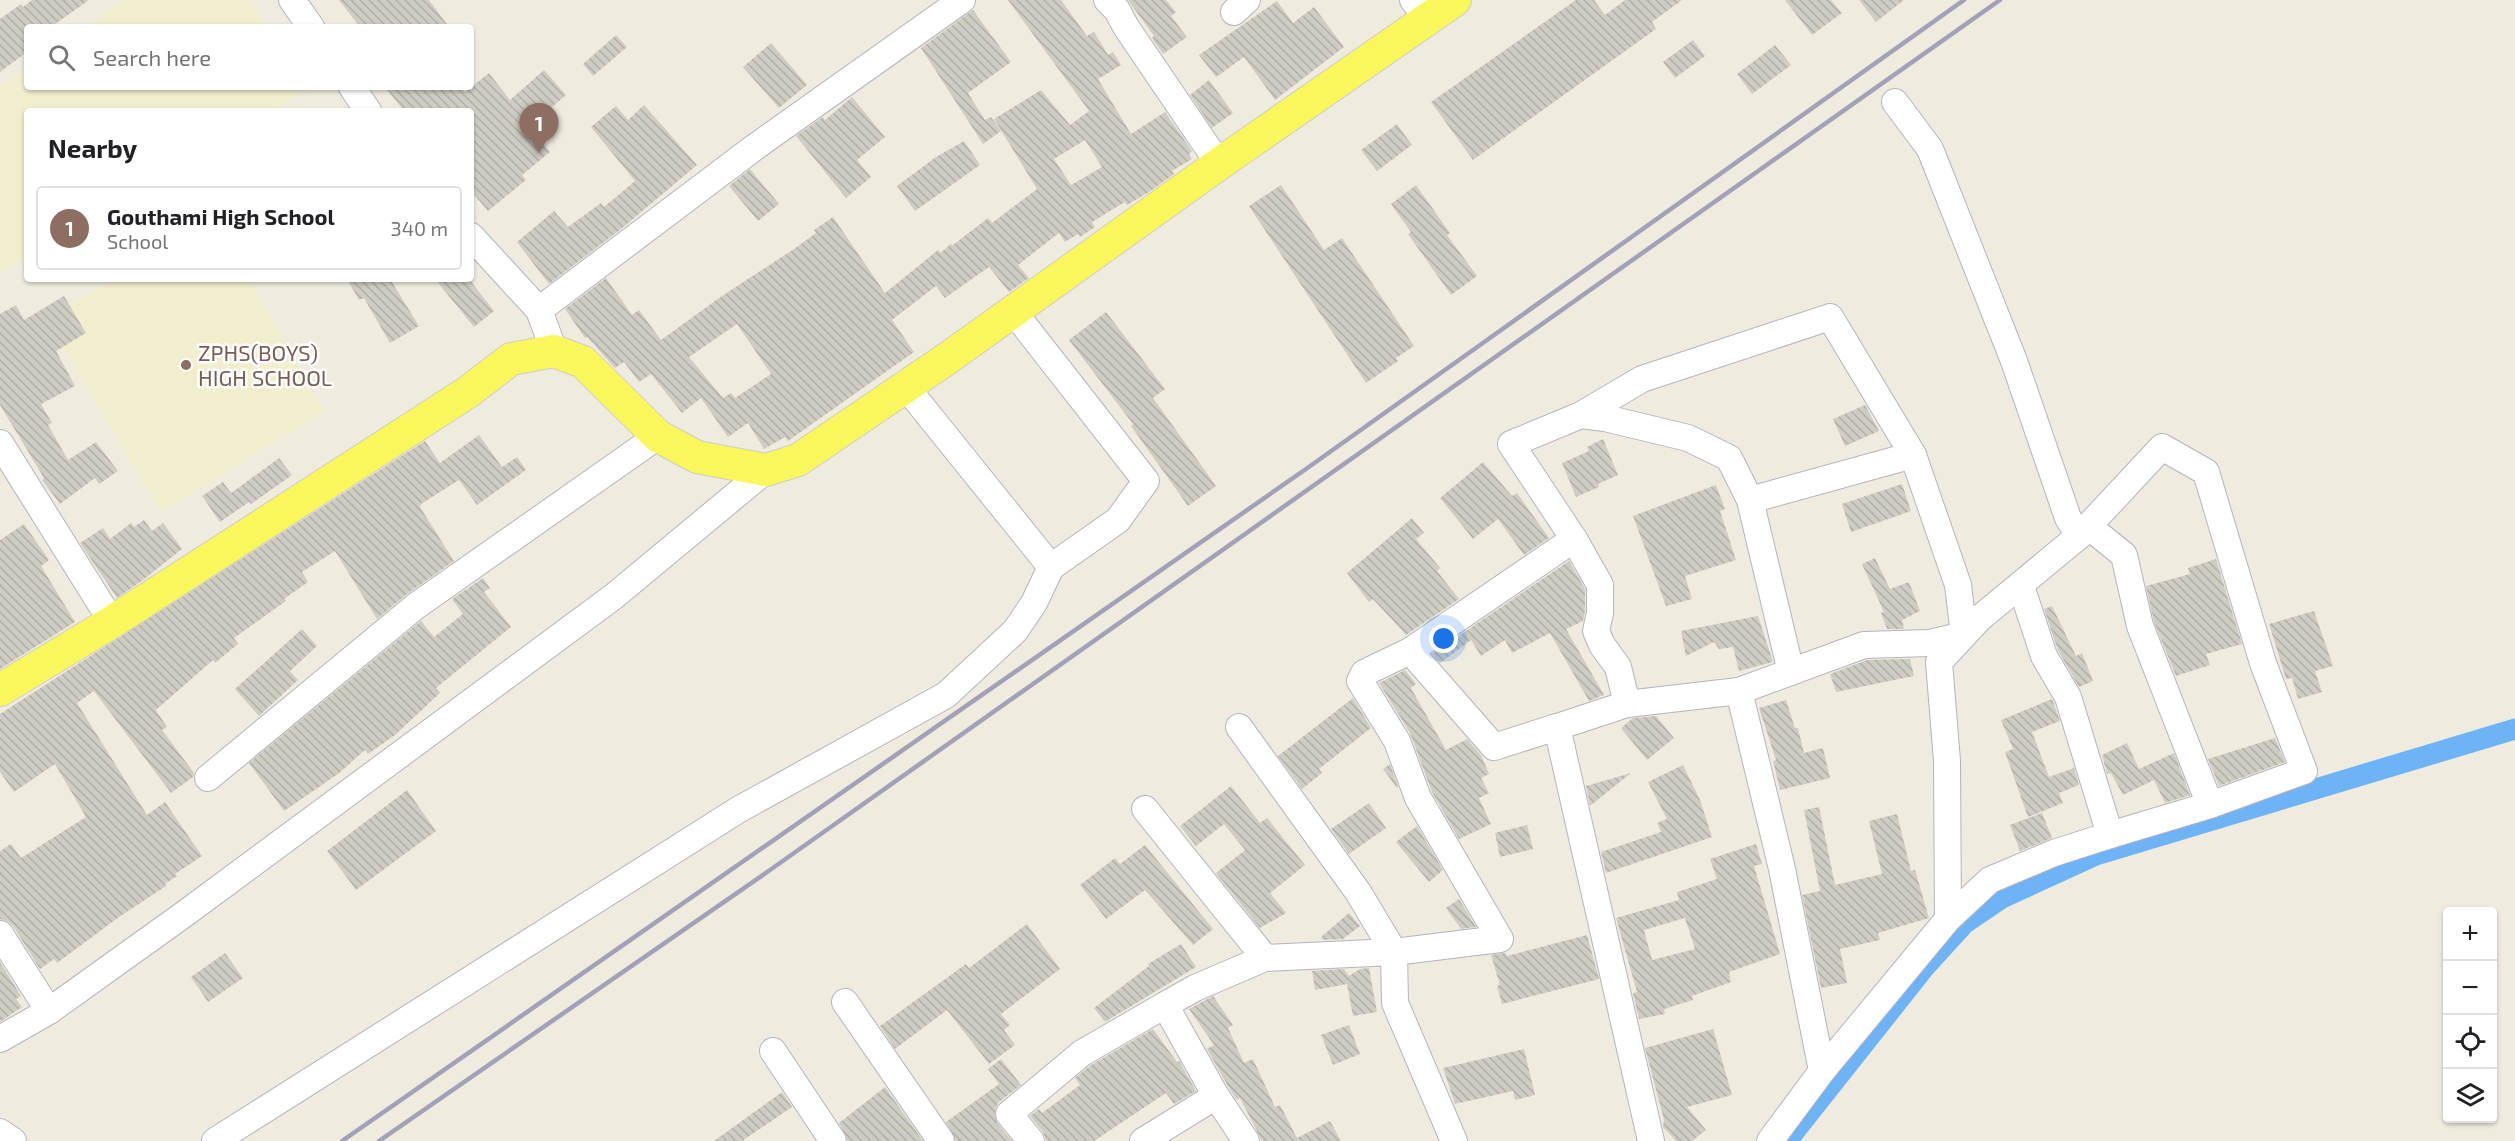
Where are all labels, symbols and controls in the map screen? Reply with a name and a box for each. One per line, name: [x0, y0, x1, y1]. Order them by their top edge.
search box: [24, 24, 474, 90]
icon: search: [45, 41, 78, 74]
text: Search here: [93, 44, 211, 70]
pin: 1: [520, 104, 558, 153]
text: Nearby: [48, 132, 137, 163]
text: Gouthami High School: [107, 203, 335, 229]
text: 1: [65, 216, 74, 240]
text: 340 m: [391, 216, 448, 240]
text: School: [107, 229, 168, 253]
place label: ZPHS(BOYS) HIGH SCHOOL: [198, 339, 332, 390]
marker: ZPHS(BOYS) HIGH SCHOOL: [179, 358, 193, 372]
your location: [1429, 624, 1458, 653]
map controls: [2443, 907, 2497, 1123]
button: +: [2443, 907, 2497, 961]
button: −: [2443, 961, 2497, 1015]
button: locate: [2443, 1015, 2497, 1069]
button: layers: [2443, 1069, 2497, 1123]

